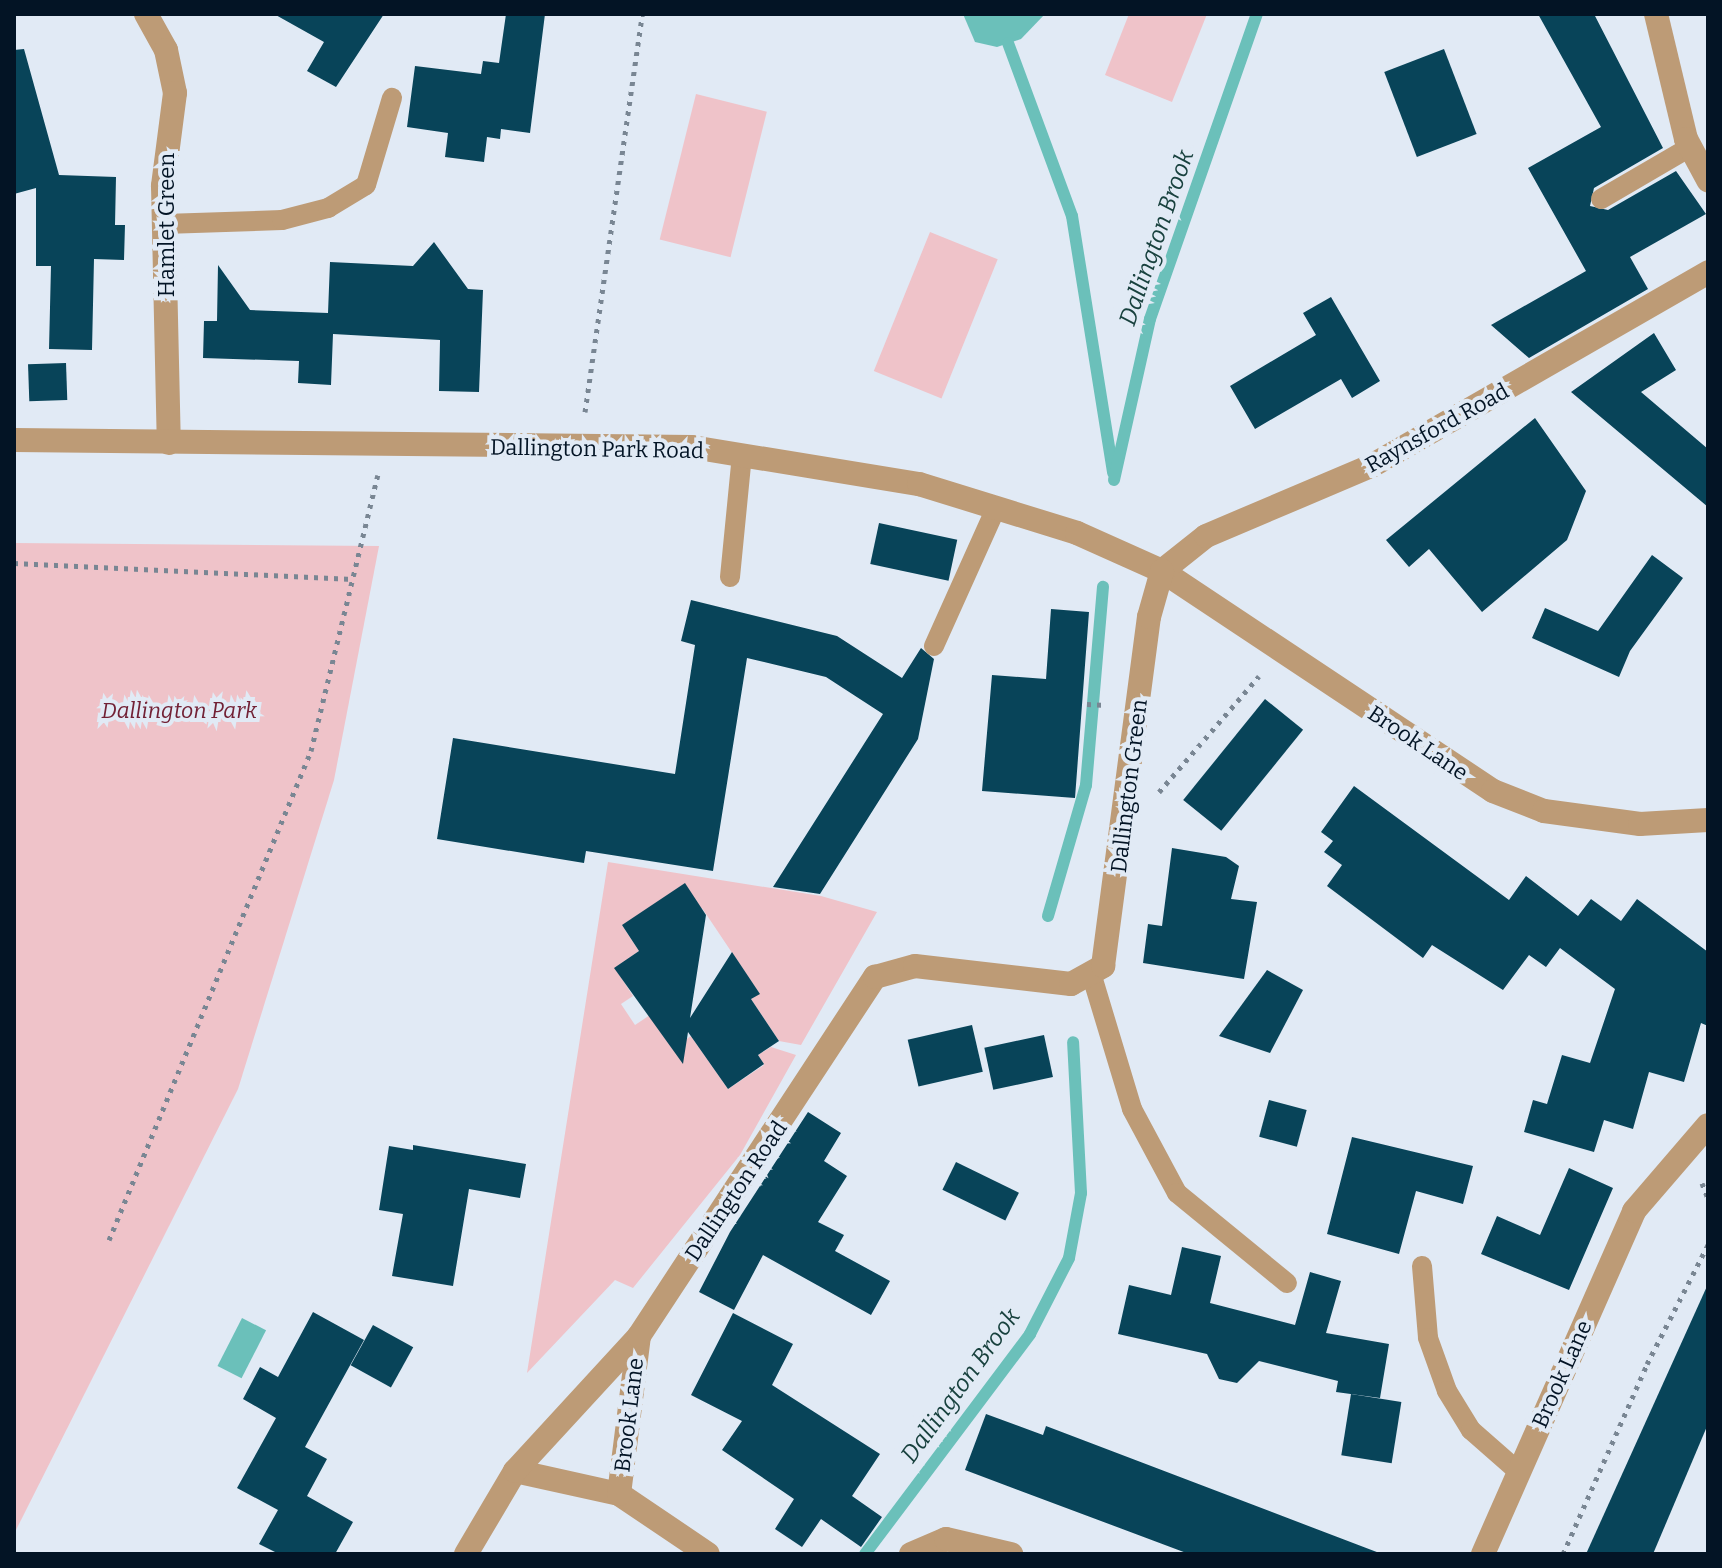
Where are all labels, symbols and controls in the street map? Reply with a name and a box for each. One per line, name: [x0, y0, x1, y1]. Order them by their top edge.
water label: Dallington Brook: [1113, 146, 1201, 330]
street label: Hamlet Green: [154, 153, 180, 297]
street label: Raynsford Road: [1361, 378, 1513, 478]
street label: Dallington Park Road: [490, 434, 704, 464]
park label: Dallington Park: [101, 698, 257, 724]
street label: Dallington Green: [1105, 698, 1153, 874]
street label: Brook Lane: [1363, 700, 1473, 786]
street label: Dallington Road: [679, 1116, 793, 1266]
water label: Dallington Brook: [895, 1303, 1027, 1469]
street label: Brook Lane: [1527, 1316, 1597, 1432]
street label: Brook Lane: [609, 1356, 649, 1474]

